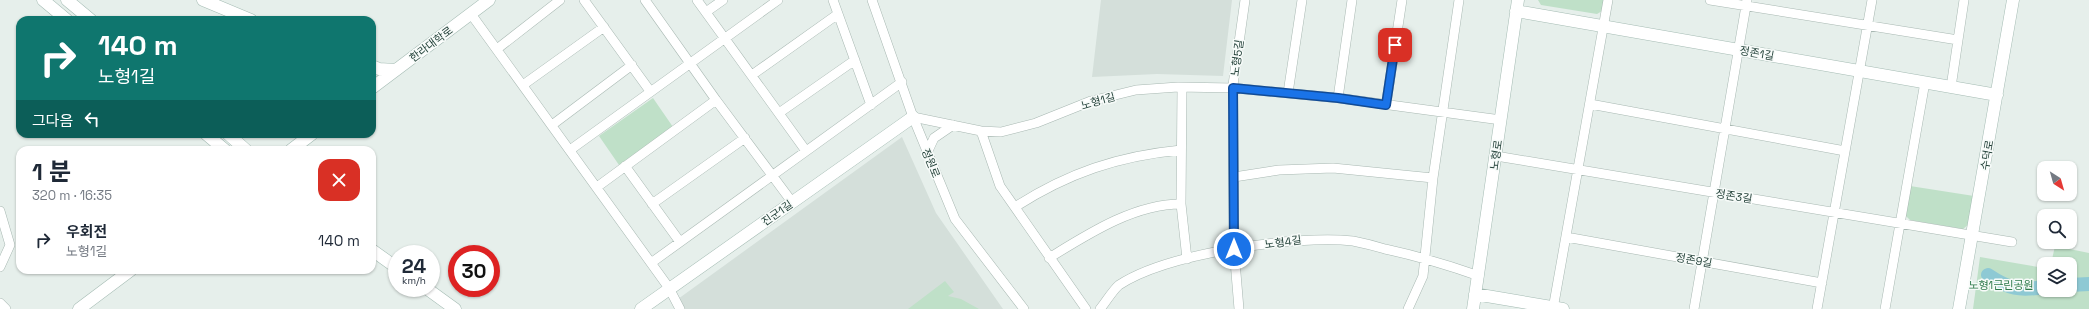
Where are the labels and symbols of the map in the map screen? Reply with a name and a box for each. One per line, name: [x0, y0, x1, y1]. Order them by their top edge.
street label: 한라대학로: [407, 23, 455, 65]
pin: [1378, 28, 1412, 62]
street label: 노형5길: [1227, 39, 1247, 77]
street label: 정존1길: [1739, 43, 1775, 63]
street label: 노형1길: [1079, 89, 1117, 113]
street label: 노형로: [1487, 139, 1505, 171]
street label: 수덕로: [1977, 139, 1997, 171]
street label: 정원로: [919, 146, 943, 180]
north arrow: [2037, 161, 2077, 201]
street label: 정존3길: [1715, 186, 1753, 206]
street label: 진군1길: [759, 197, 795, 229]
position arrow: [1213, 228, 1255, 270]
street label: 노형4길: [1264, 232, 1302, 252]
speed limit sign: 30: [448, 245, 500, 297]
street label: 정존9길: [1675, 250, 1713, 270]
park label: 노형1근린공원: [1968, 278, 2034, 292]

